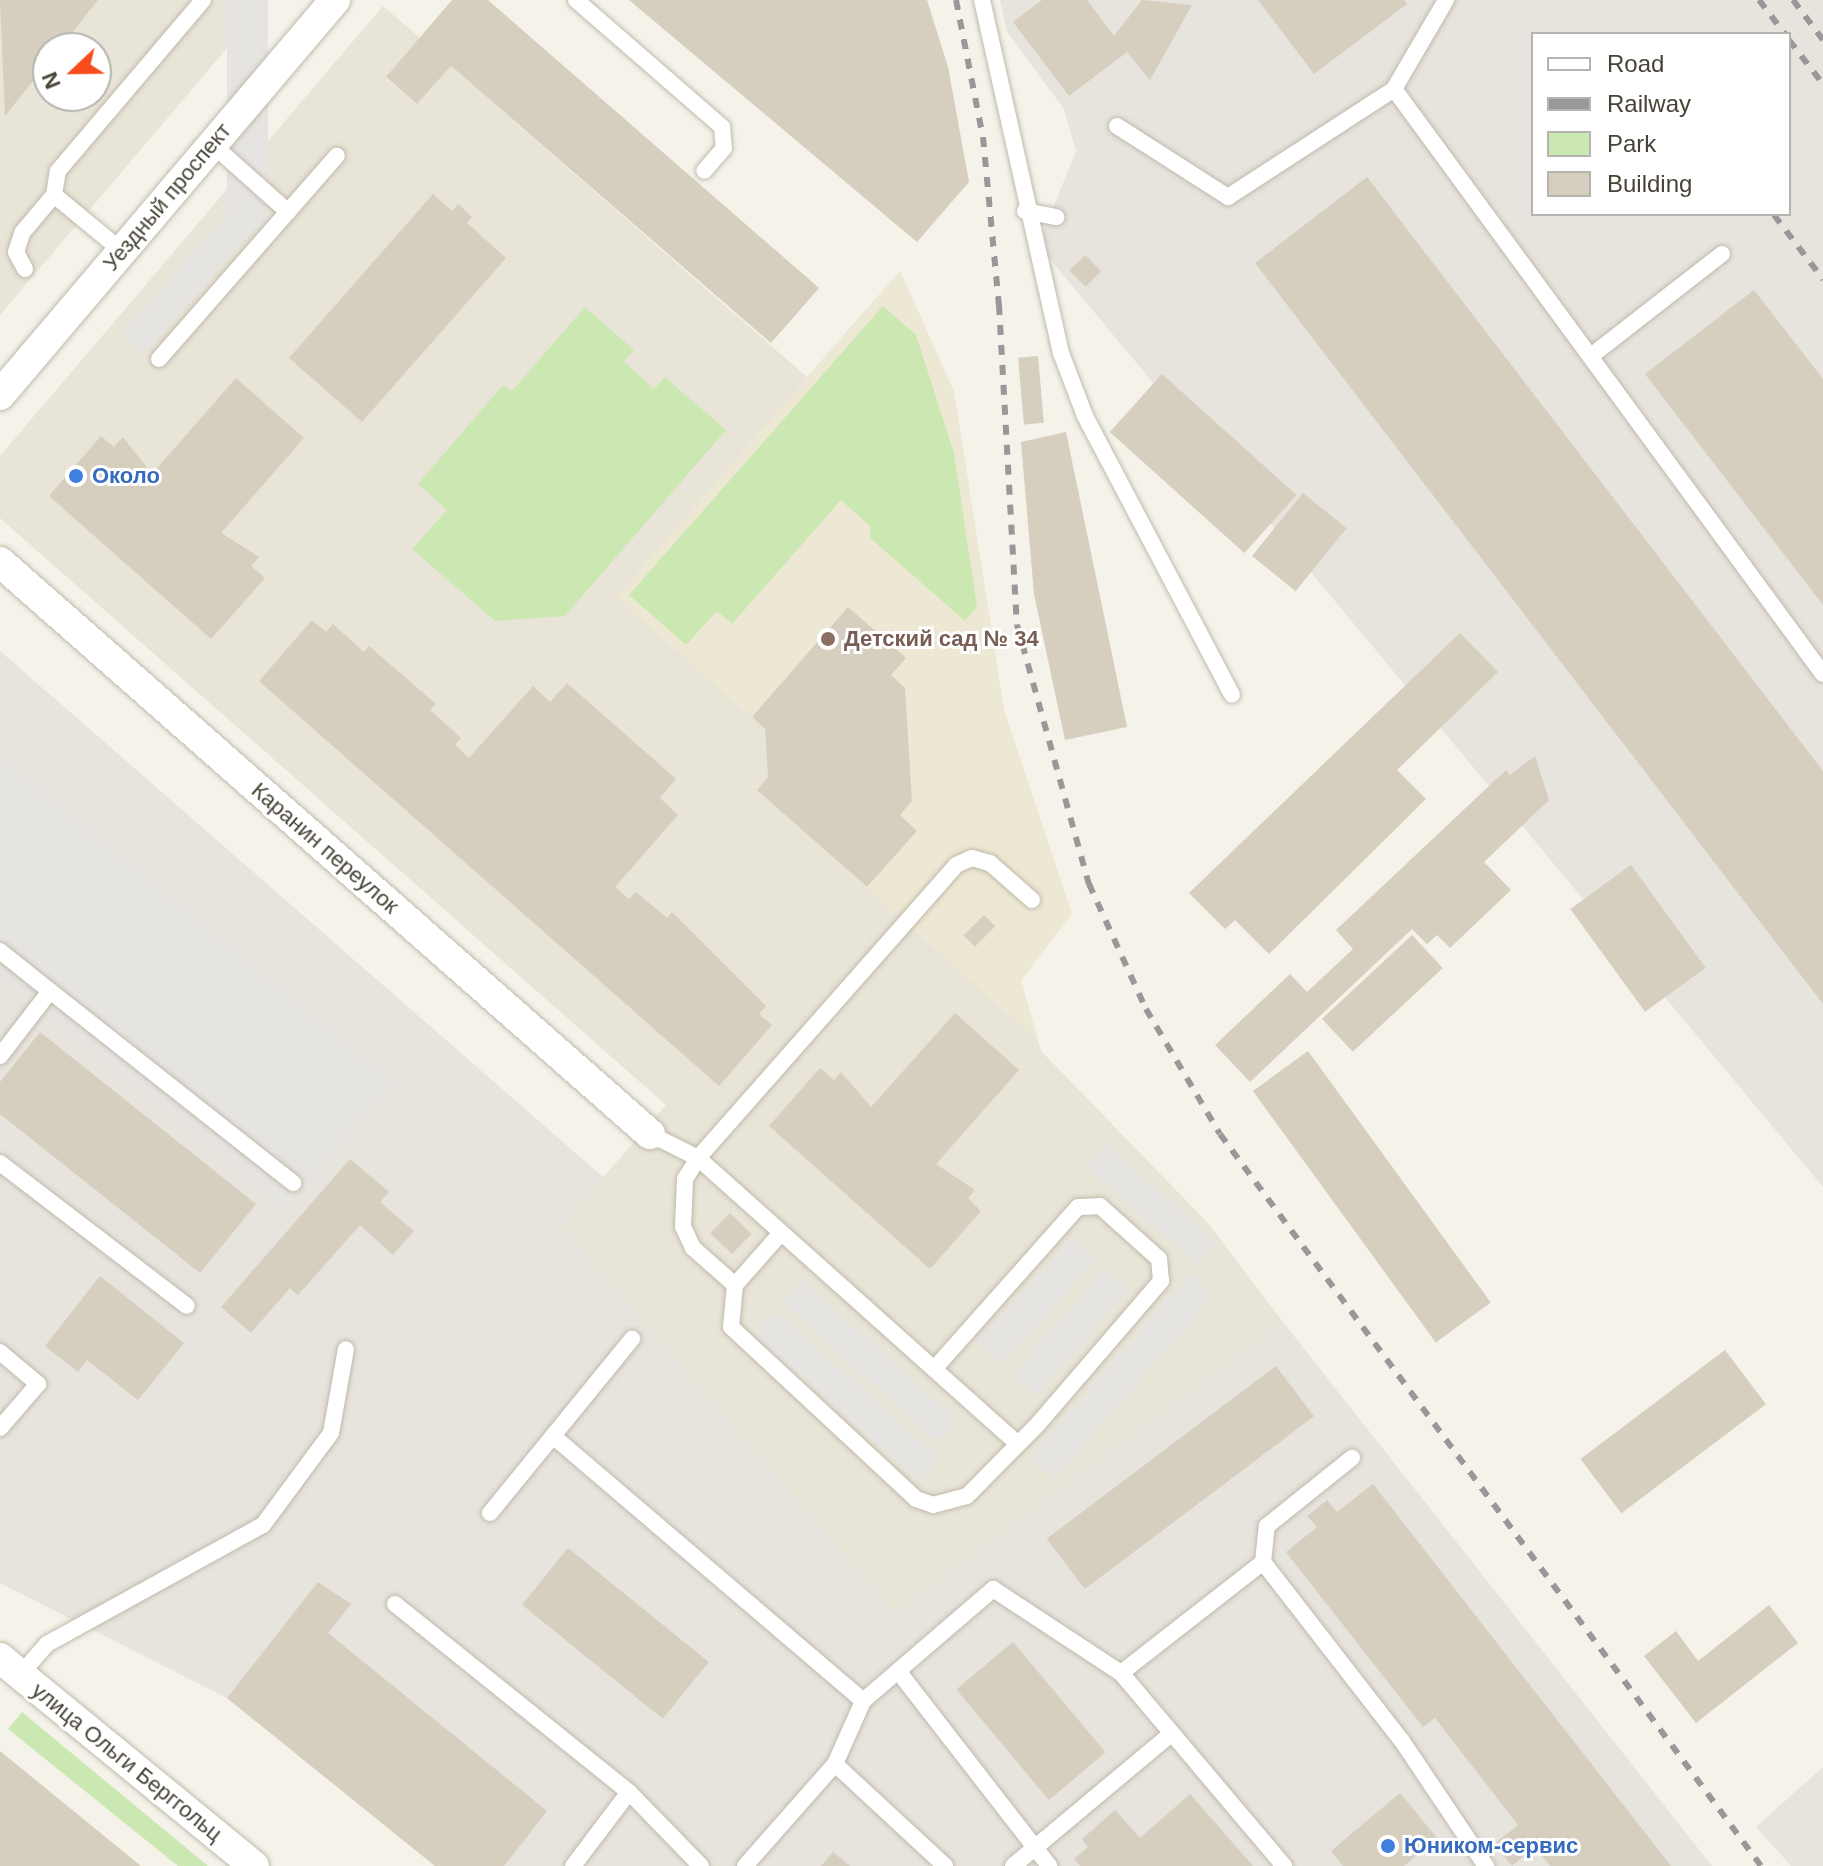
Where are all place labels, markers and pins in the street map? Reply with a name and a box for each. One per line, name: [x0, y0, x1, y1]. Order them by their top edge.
place label: Около: [92, 463, 160, 489]
marker: Около: [67, 467, 85, 485]
place label: Детский сад № 34: [844, 626, 1039, 652]
marker: Детский сад № 34: [819, 630, 837, 648]
place label: Юником-сервис: [1404, 1833, 1578, 1859]
marker: Юником-сервис: [1379, 1837, 1397, 1855]

